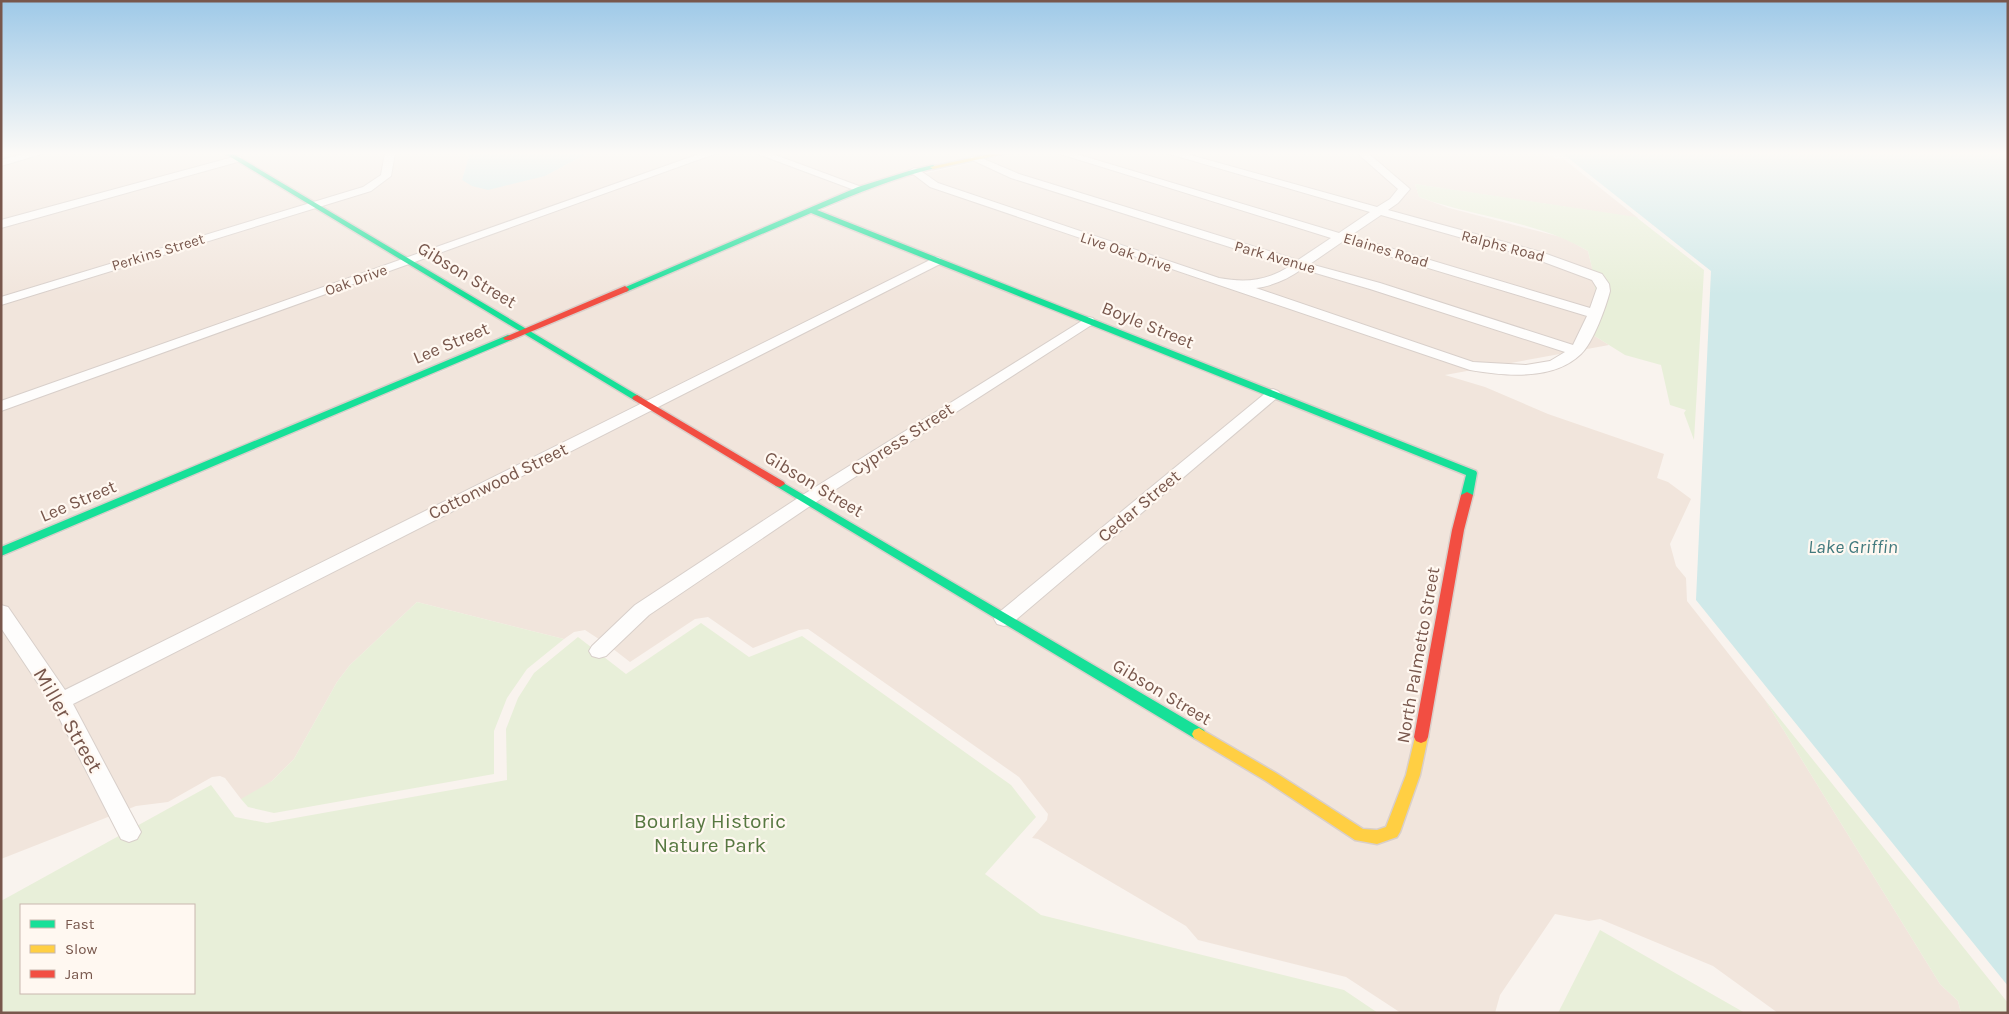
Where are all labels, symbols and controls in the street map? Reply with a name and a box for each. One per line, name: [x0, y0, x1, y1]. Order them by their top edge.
street label: Ralphs Road: [1459, 226, 1547, 266]
street label: Live Oak Drive: [1078, 228, 1174, 276]
street label: Perkins Street: [109, 229, 207, 275]
street label: Elaines Road: [1341, 229, 1431, 271]
street label: Gibson Street: [414, 237, 521, 313]
street label: Park Avenue: [1232, 237, 1318, 277]
street label: Oak Drive: [322, 260, 390, 300]
street label: Boyle Street: [1099, 297, 1197, 354]
street label: Lee Street: [410, 317, 493, 369]
street label: Cypress Street: [846, 397, 958, 480]
street label: Cottonwood Street: [425, 438, 571, 524]
street label: Gibson Street: [761, 446, 868, 522]
street label: Cedar Street: [1093, 465, 1185, 547]
street label: Lee Street: [37, 475, 120, 527]
water label: Lake Griffin: [1808, 536, 1898, 558]
street label: North Palmetto Street: [1392, 565, 1444, 745]
street label: Gibson Street: [1109, 654, 1216, 730]
street label: Miller Street: [28, 663, 108, 777]
park label: Bourlay Historic Nature Park: [634, 809, 786, 857]
legend: [20, 904, 195, 994]
text: Fast: [65, 915, 95, 933]
text: Slow: [65, 940, 97, 958]
text: Jam: [65, 965, 93, 983]

